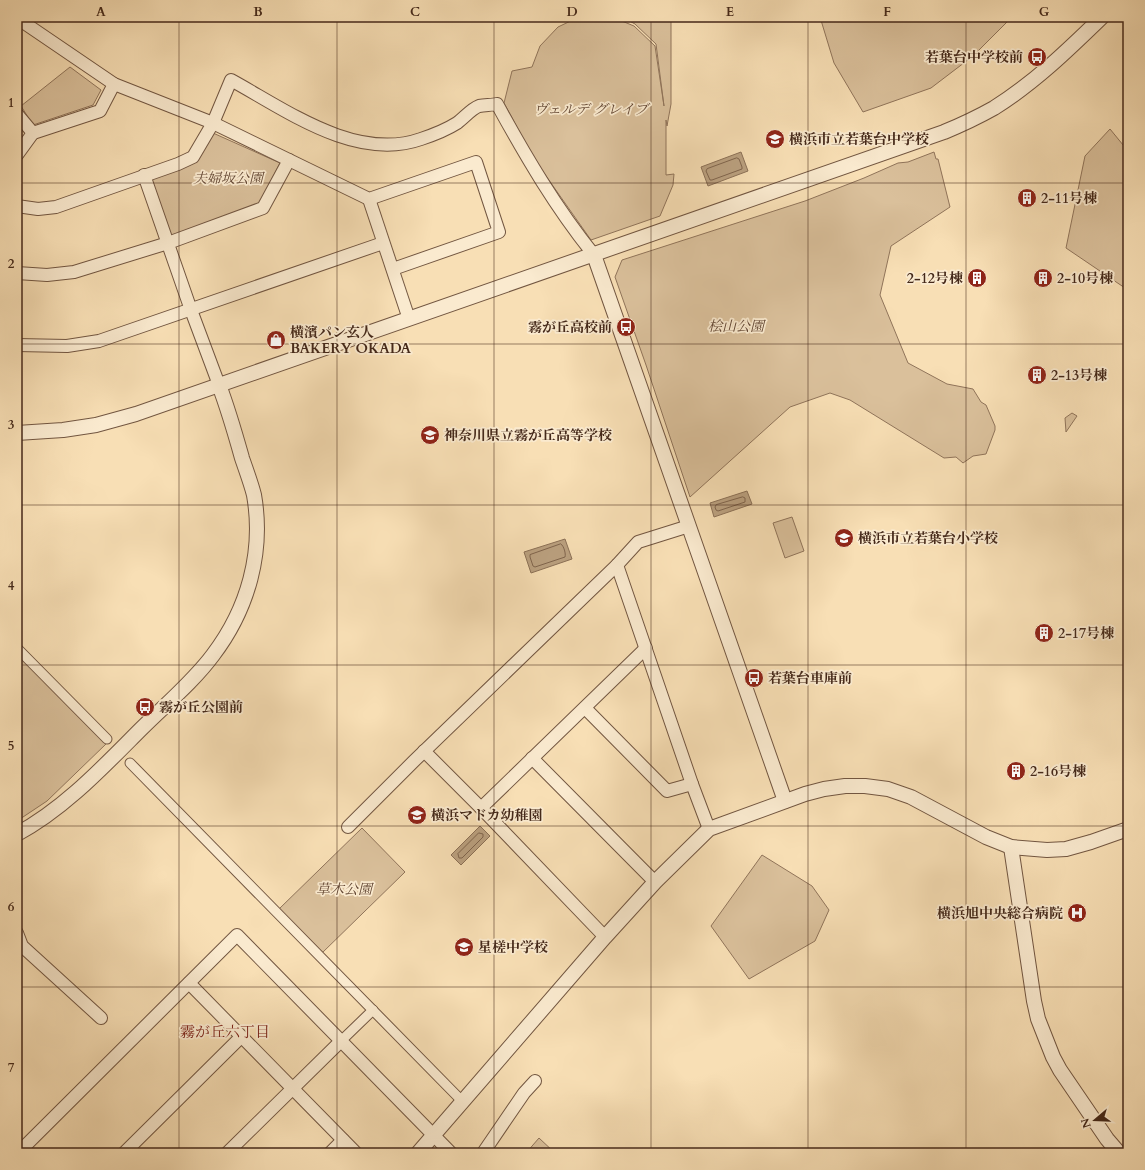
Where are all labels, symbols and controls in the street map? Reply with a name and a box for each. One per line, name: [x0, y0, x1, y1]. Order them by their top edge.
text: A: [96, 3, 106, 21]
text: B: [253, 3, 263, 21]
text: C: [410, 3, 420, 21]
text: D: [566, 3, 578, 21]
text: E: [726, 3, 734, 21]
text: F: [883, 3, 891, 21]
text: G: [1039, 3, 1050, 21]
bus stop icon: 若葉台中学校前: [1026, 46, 1048, 68]
place label: 若葉台中学校前: [925, 48, 1023, 67]
text: 1: [8, 94, 14, 112]
park label: ヴェルデ グレイブ: [534, 100, 651, 119]
school or university icon: 横浜市立若葉台中学校: [764, 128, 786, 150]
place label: 横浜市立若葉台中学校: [789, 130, 929, 149]
park label: 夫婦坂公園: [193, 169, 265, 188]
building icon: 2-11号棟: [1016, 187, 1038, 209]
place label: 2-11号棟: [1041, 189, 1097, 208]
text: 2: [8, 255, 15, 273]
building icon: 2-12号棟: [966, 267, 988, 289]
building icon: 2-10号棟: [1032, 267, 1054, 289]
place label: 2-12号棟: [907, 269, 963, 288]
place label: 2-10号棟: [1057, 269, 1113, 288]
bus stop icon: 霧が丘高校前: [615, 316, 637, 338]
park label: 桧山公園: [708, 317, 766, 336]
place label: 霧が丘高校前: [528, 318, 612, 337]
place label: 横濱パン玄人 BAKERY OKADA: [290, 323, 411, 358]
shop icon: 横濱パン玄人 BAKERY OKADA: [265, 329, 287, 351]
building icon: 2-13号棟: [1026, 364, 1048, 386]
place label: 2-13号棟: [1051, 366, 1107, 385]
text: 3: [8, 416, 15, 434]
school or university icon: 神奈川県立霧が丘高等学校: [419, 424, 441, 446]
place label: 神奈川県立霧が丘高等学校: [444, 426, 612, 445]
school or university icon: 横浜市立若葉台小学校: [833, 527, 855, 549]
place label: 横浜市立若葉台小学校: [858, 529, 998, 548]
text: 4: [8, 577, 15, 595]
building icon: 2-17号棟: [1033, 622, 1055, 644]
place label: 2-17号棟: [1058, 624, 1114, 643]
bus stop icon: 若葉台車庫前: [743, 667, 765, 689]
place label: 若葉台車庫前: [768, 669, 852, 688]
bus stop icon: 霧が丘公園前: [134, 696, 156, 718]
place label: 霧が丘公園前: [159, 698, 243, 717]
text: 5: [8, 737, 14, 755]
building icon: 2-16号棟: [1005, 760, 1027, 782]
place label: 2-16号棟: [1030, 762, 1086, 781]
school or university icon: 横浜マドカ幼稚園: [406, 804, 428, 826]
place label: 横浜マドカ幼稚園: [431, 806, 543, 825]
park label: 草木公園: [316, 880, 374, 899]
text: 6: [8, 898, 15, 916]
hospital icon: 横浜旭中央総合病院: [1066, 902, 1088, 924]
place label: 横浜旭中央総合病院: [937, 904, 1063, 923]
school or university icon: 星槎中学校: [453, 936, 475, 958]
place label: 星槎中学校: [478, 938, 548, 957]
district label: 霧が丘六丁目: [180, 1022, 270, 1042]
text: 7: [8, 1059, 15, 1077]
north arrow: [1075, 1100, 1115, 1140]
text: N: [1077, 1116, 1095, 1130]

